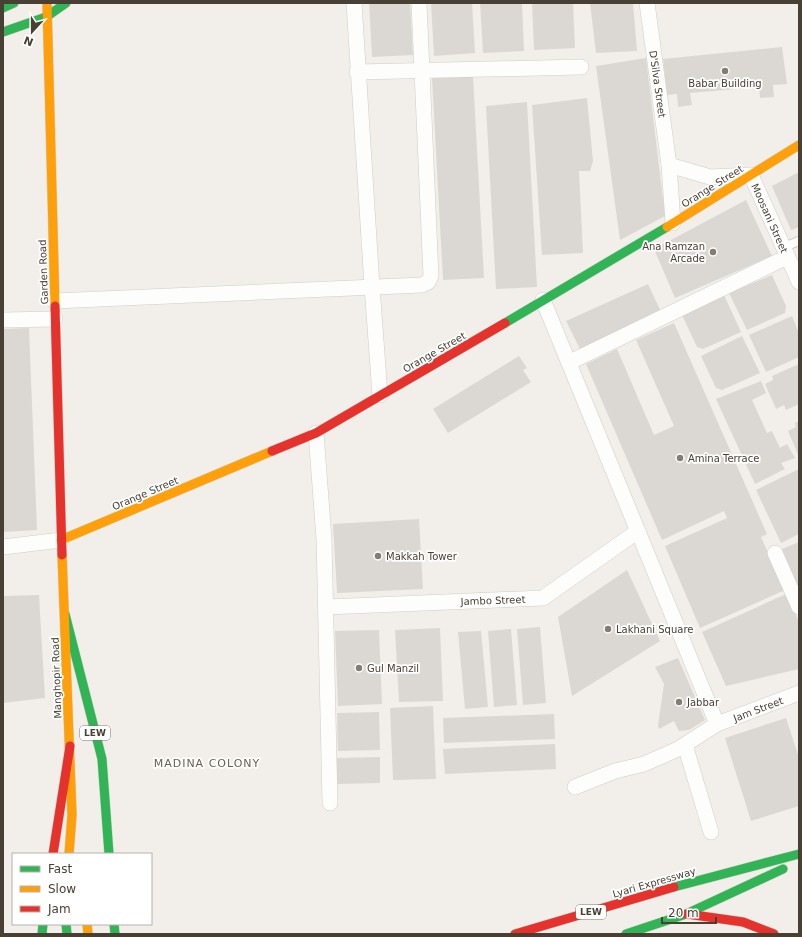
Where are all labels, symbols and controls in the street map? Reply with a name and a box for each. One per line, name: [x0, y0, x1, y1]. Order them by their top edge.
north arrow: [12, 12, 52, 52]
text: N: [22, 33, 35, 49]
street label: D'Silva Street: [647, 50, 668, 119]
marker: Babar Building: [720, 66, 730, 76]
place label: Babar Building: [688, 78, 762, 89]
street label: Orange Street: [679, 163, 745, 210]
street label: Moosani Street: [749, 182, 790, 255]
street label: Garden Road: [37, 239, 50, 305]
place label: Ana Ramzan Arcade: [642, 241, 705, 264]
marker: Ana Ramzan Arcade: [708, 247, 718, 257]
street label: Orange Street: [401, 330, 468, 375]
marker: Amina Terrace: [675, 453, 685, 463]
place label: Amina Terrace: [688, 453, 759, 464]
street label: Orange Street: [111, 475, 180, 512]
marker: Makkah Tower: [373, 551, 383, 561]
place label: Makkah Tower: [386, 551, 458, 562]
street label: Jambo Street: [459, 594, 526, 607]
marker: Lakhani Square: [603, 624, 613, 634]
place label: Lakhani Square: [616, 624, 693, 635]
street label: Manghopir Road: [50, 637, 63, 719]
marker: Gul Manzil: [354, 663, 364, 673]
place label: Gul Manzil: [367, 663, 419, 674]
street label: Jam Street: [731, 695, 785, 724]
marker: Jabbar: [674, 697, 684, 707]
place label: Jabbar: [686, 697, 720, 708]
road number: LEW: [80, 726, 110, 740]
district label: MADINA COLONY: [154, 757, 260, 770]
legend: [12, 853, 152, 925]
text: Fast: [48, 862, 72, 876]
street label: Lyari Expressway: [611, 865, 697, 900]
text: Slow: [48, 882, 76, 896]
scale bar: [662, 899, 716, 925]
text: Jam: [47, 902, 71, 916]
road number: LEW: [576, 905, 606, 919]
text: 20 m: [668, 906, 699, 920]

